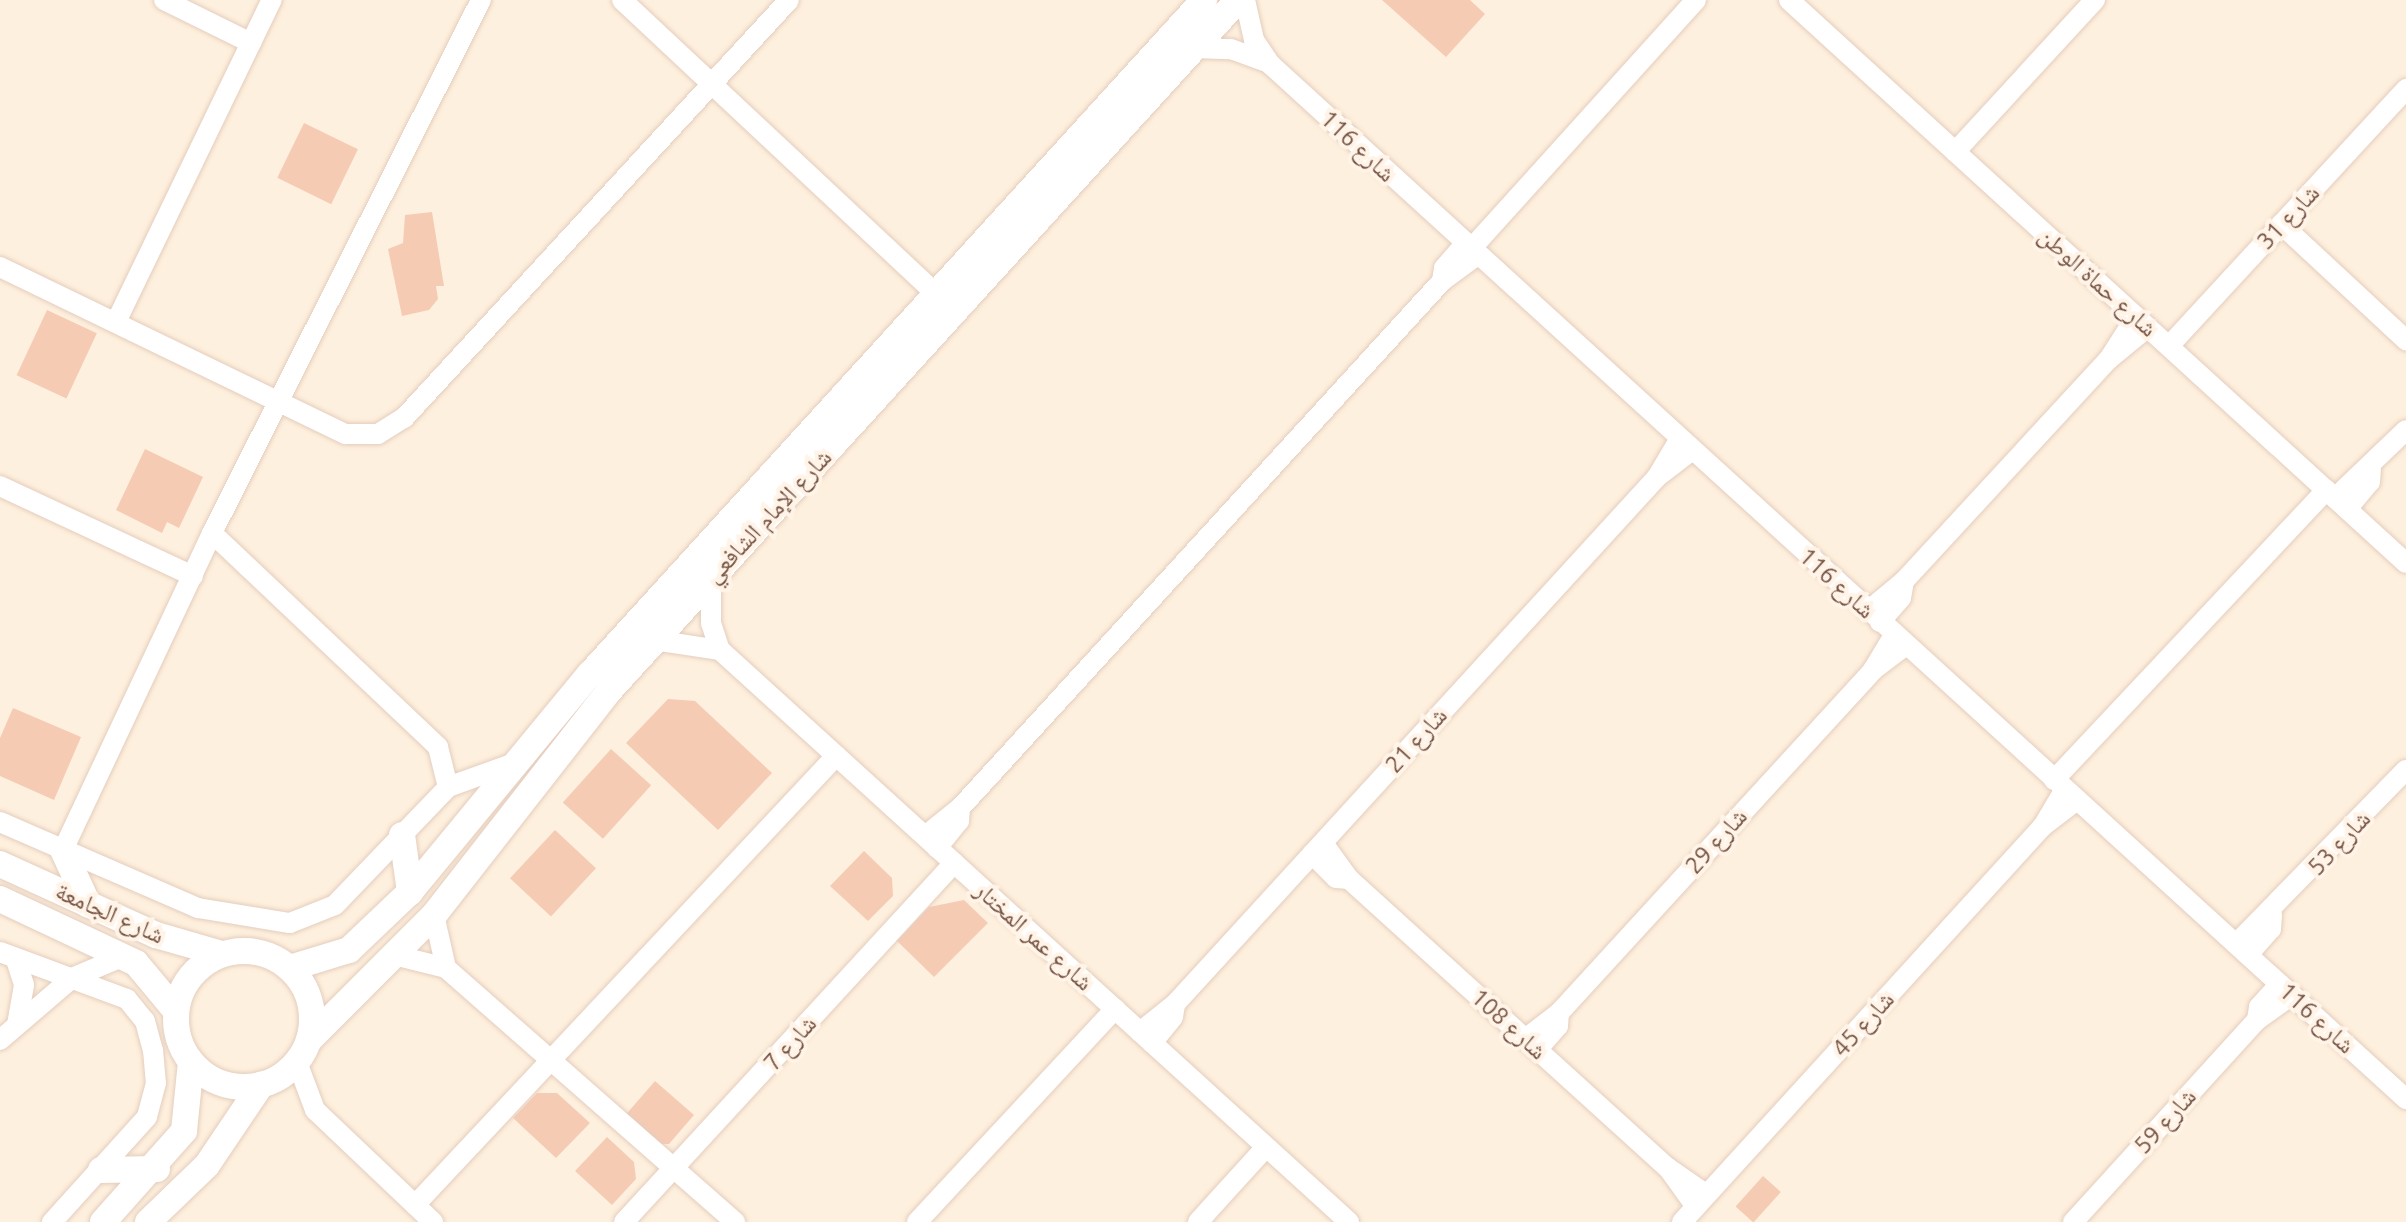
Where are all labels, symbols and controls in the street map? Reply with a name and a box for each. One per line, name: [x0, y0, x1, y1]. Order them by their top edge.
street label: شارع 116: [1315, 104, 1401, 188]
street label: شارع 31: [2251, 179, 2325, 255]
street label: شارع حماة الوطن: [2033, 221, 2163, 343]
street label: شارع الإمام الشافعي: [699, 443, 837, 589]
street label: شارع 116: [1793, 542, 1881, 624]
street label: شارع 21: [1379, 701, 1453, 779]
street label: شارع 29: [1679, 802, 1753, 880]
street label: شارع 53: [2302, 805, 2376, 881]
street label: شارع عمر المختار: [969, 875, 1099, 997]
street label: شارع الجامعة: [51, 876, 169, 950]
street label: شارع 116: [2273, 977, 2361, 1059]
street label: شارع 108: [1465, 983, 1553, 1065]
street label: شارع 45: [1826, 985, 1900, 1063]
street label: شارع 7: [758, 1009, 822, 1077]
street label: شارع 59: [2128, 1082, 2202, 1160]

